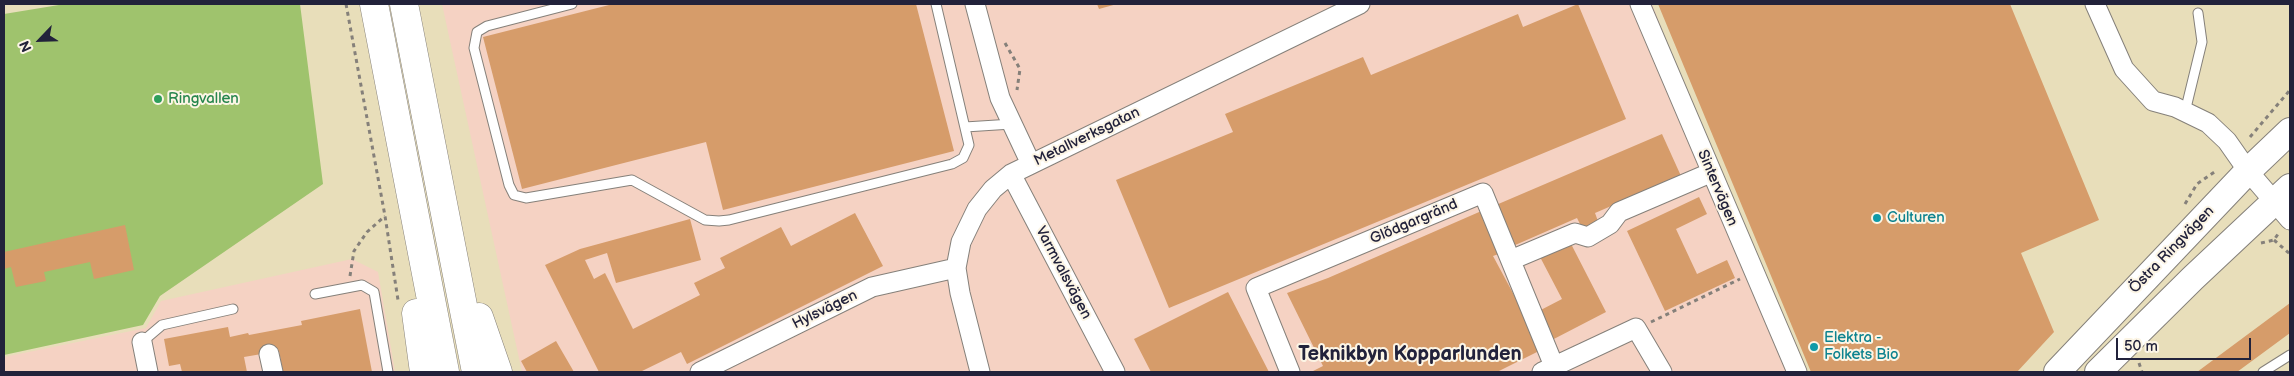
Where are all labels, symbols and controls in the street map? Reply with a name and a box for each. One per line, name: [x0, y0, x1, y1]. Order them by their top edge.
north arrow: [15, 15, 65, 65]
text: N: [16, 38, 36, 55]
place label: Ringvallen: [168, 90, 239, 108]
marker: Ringvallen: [152, 93, 164, 105]
street label: Metallverksgatan: [1031, 104, 1143, 170]
street label: Sintervägen: [1693, 147, 1741, 229]
street label: Glödgargränd: [1368, 196, 1460, 248]
street label: Östra Ringvägen: [2126, 203, 2218, 297]
place label: Culturen: [1887, 209, 1945, 227]
marker: Culturen: [1871, 212, 1883, 224]
street label: Varmvalsvägen: [1031, 224, 1095, 322]
street label: Hylsvägen: [790, 287, 860, 333]
scale bar: [2119, 328, 2254, 360]
place label: Elektra - Folkets Bio: [1824, 329, 1899, 364]
text: 50 m: [2124, 337, 2158, 356]
marker: Elektra - Folkets Bio: [1808, 341, 1820, 353]
district label: Teknikbyn Kopparlunden: [1298, 343, 1522, 367]

